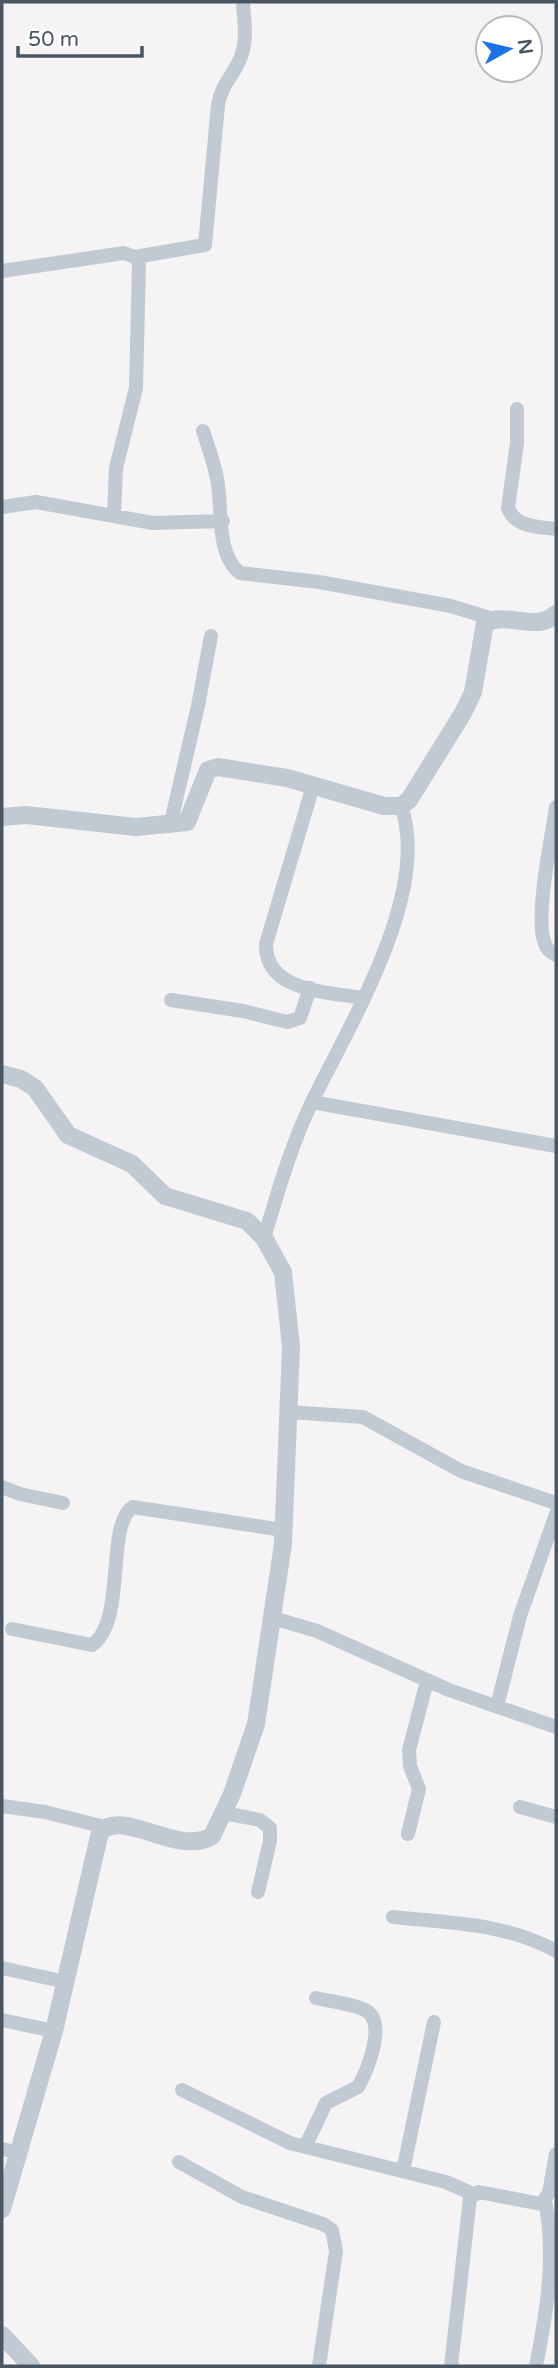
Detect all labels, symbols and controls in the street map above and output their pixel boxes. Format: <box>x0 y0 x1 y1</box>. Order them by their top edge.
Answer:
scale bar <box>18 14 142 58</box>
north arrow <box>474 14 544 84</box>
text: 50 m <box>28 27 79 52</box>
text: N <box>513 38 537 56</box>

